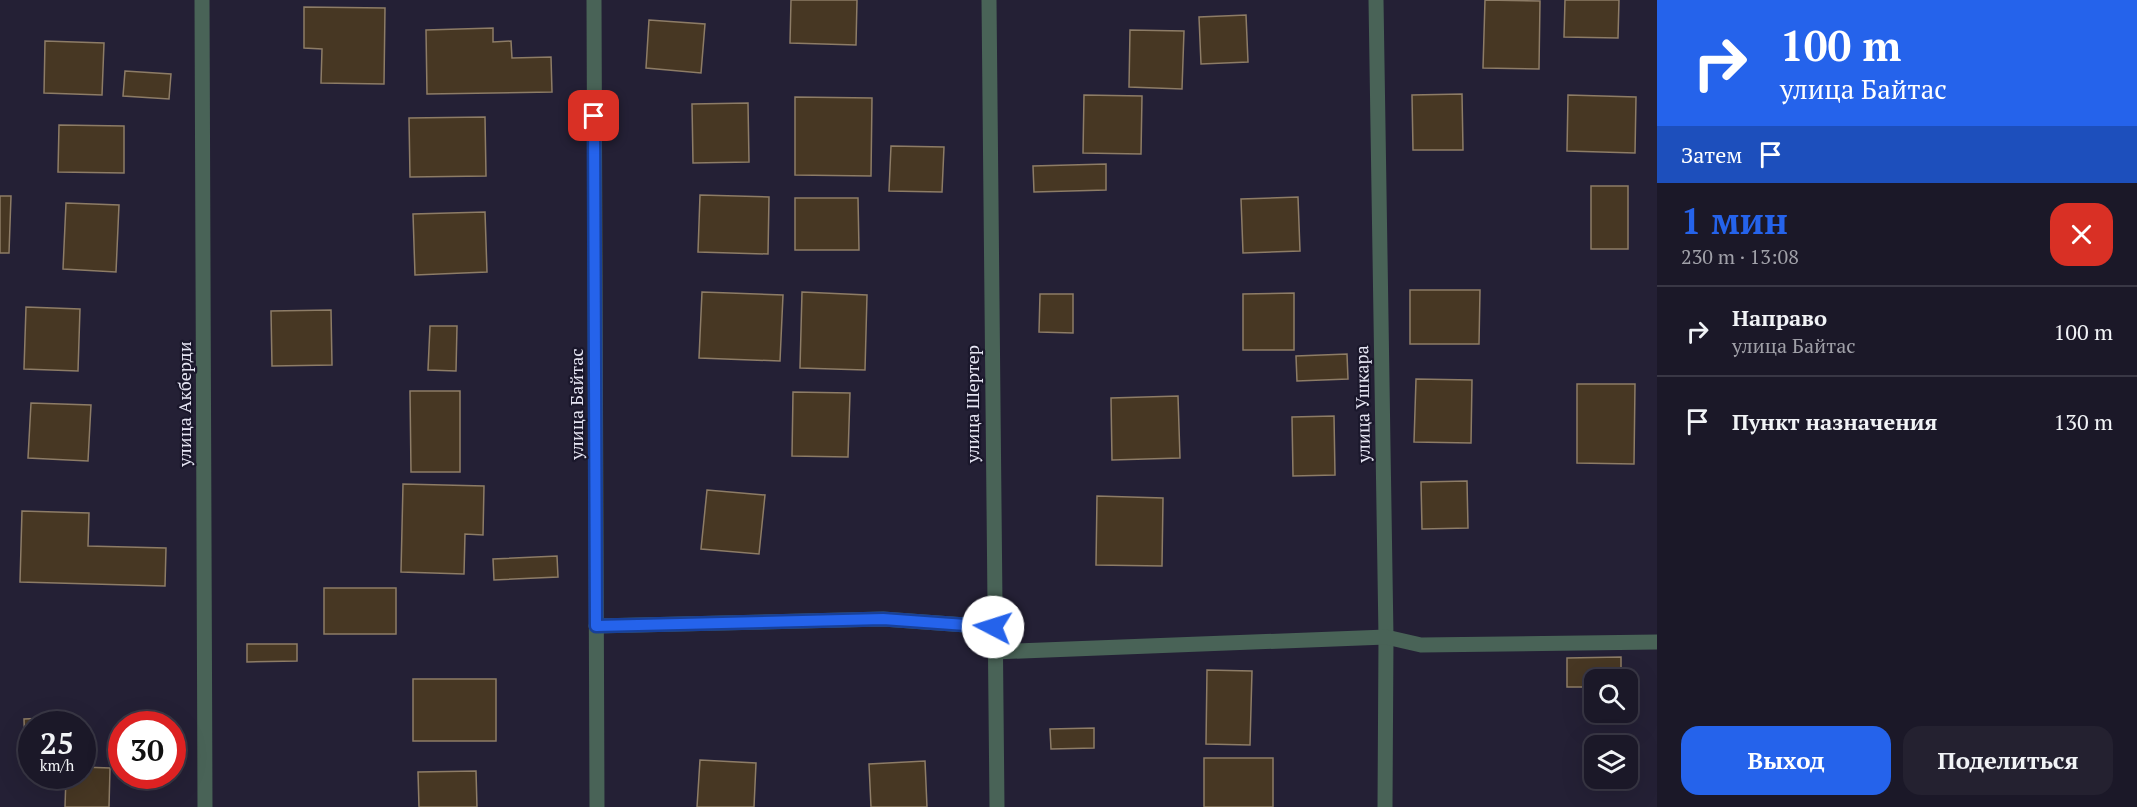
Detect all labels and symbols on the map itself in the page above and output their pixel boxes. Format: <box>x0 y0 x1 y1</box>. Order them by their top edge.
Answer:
pin <box>568 90 619 141</box>
street label: улица Акберди <box>172 341 196 468</box>
street label: улица Шертер <box>960 345 984 464</box>
street label: улица Ушкара <box>1349 345 1375 464</box>
street label: улица Байтас <box>564 348 588 461</box>
position arrow <box>961 595 1025 659</box>
speed limit sign: 30 <box>108 711 186 789</box>

